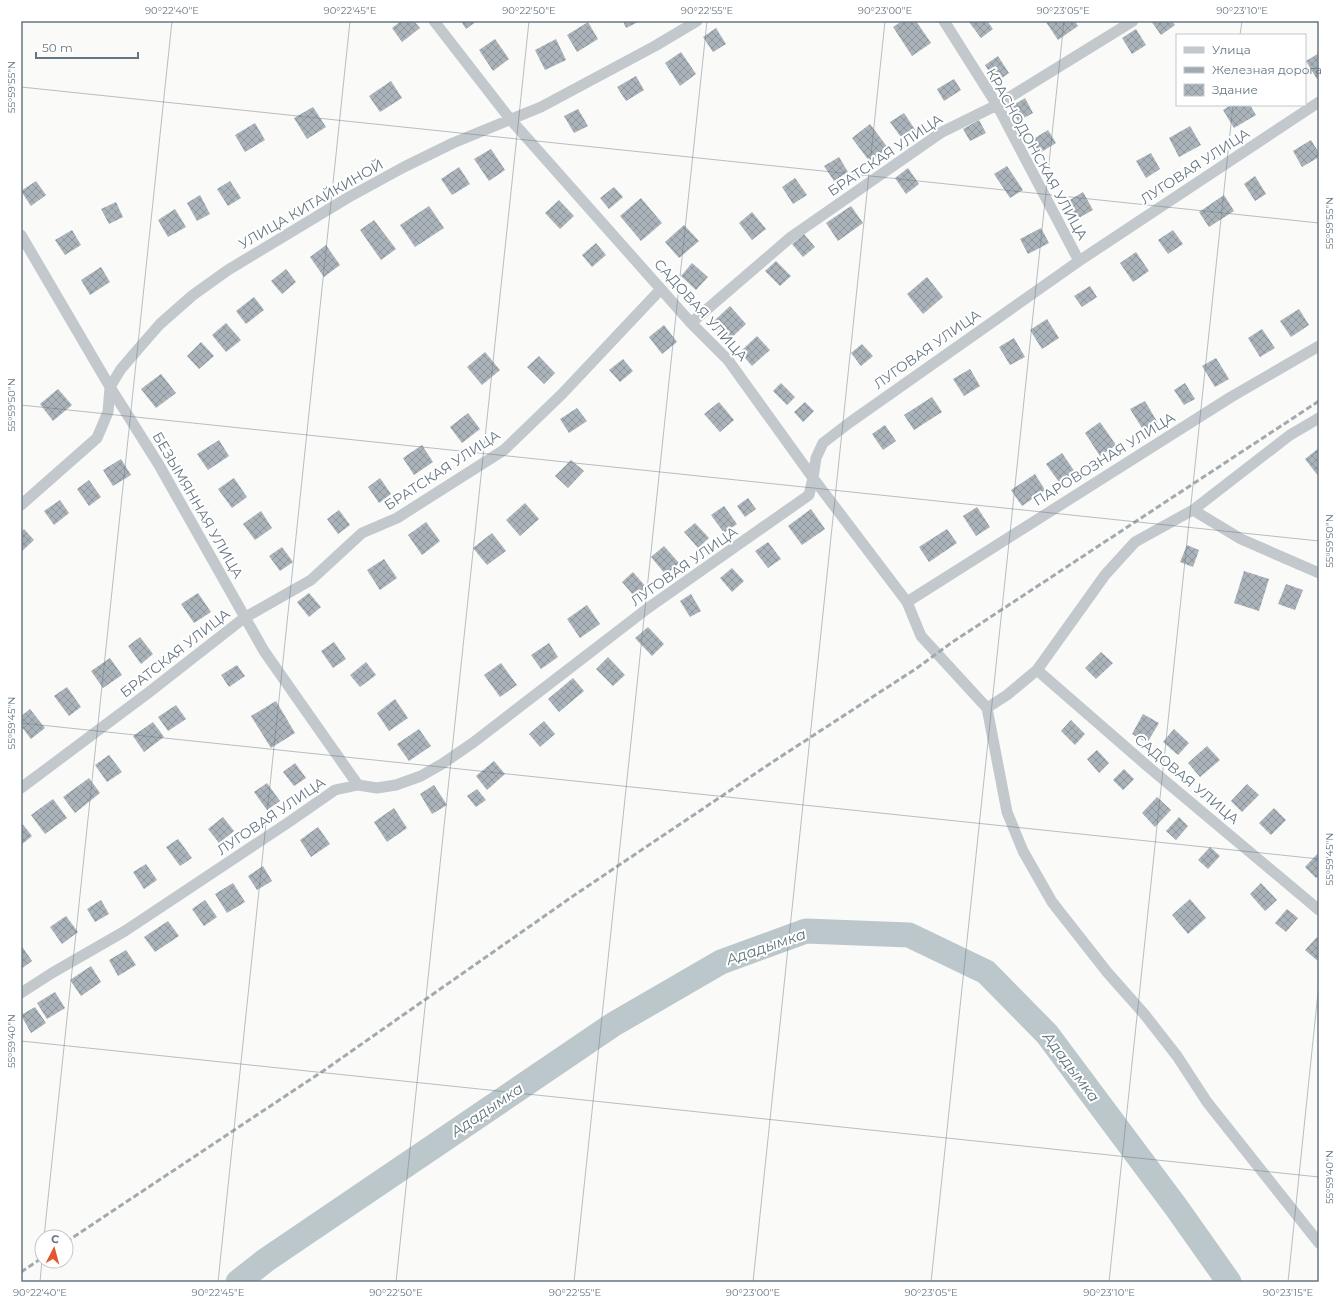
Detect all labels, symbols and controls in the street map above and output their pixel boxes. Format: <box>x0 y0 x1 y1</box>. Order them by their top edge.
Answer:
text: 90°22'40"E <box>145 4 199 17</box>
text: 90°22'45"E <box>324 4 377 17</box>
text: 90°22'50"E <box>502 4 556 17</box>
text: 90°22'55"E <box>681 4 733 17</box>
text: 90°23'00"E <box>858 4 912 17</box>
text: 90°23'05"E <box>1036 4 1090 17</box>
text: 90°23'10"E <box>1216 4 1268 17</box>
scale bar <box>36 34 138 60</box>
legend <box>1176 34 1306 106</box>
text: 50 m <box>42 40 73 55</box>
text: Улица <box>1212 42 1251 57</box>
text: 55°59'55"N <box>5 61 18 113</box>
text: Железная дорога <box>1212 62 1322 77</box>
street label: КРАСНОДОНСКАЯ УЛИЦА <box>982 65 1092 244</box>
text: Здание <box>1212 82 1258 97</box>
street label: БРАТСКАЯ УЛИЦА <box>824 110 946 200</box>
street label: ЛУГОВАЯ УЛИЦА <box>1137 124 1253 208</box>
street label: УЛИЦА КИТАЙКИНОЙ <box>235 155 387 253</box>
text: 55°59'55"N <box>1323 197 1336 249</box>
street label: САДОВАЯ УЛИЦА <box>650 255 752 365</box>
street label: ЛУГОВАЯ УЛИЦА <box>870 305 985 393</box>
text: 55°59'50"N <box>5 378 18 432</box>
street label: ПАРОВОЗНАЯ УЛИЦА <box>1030 408 1179 510</box>
street label: БРАТСКАЯ УЛИЦА <box>381 426 504 514</box>
street label: БЕЗЫМЯННАЯ УЛИЦА <box>149 429 248 582</box>
text: 55°59'50"N <box>1323 514 1336 568</box>
street label: ЛУГОВАЯ УЛИЦА <box>627 522 742 610</box>
street label: БРАТСКАЯ УЛИЦА <box>116 604 234 701</box>
text: 55°59'45"N <box>5 697 18 749</box>
street label: САДОВАЯ УЛИЦА <box>1131 730 1244 828</box>
street label: ЛУГОВАЯ УЛИЦА <box>213 773 329 859</box>
text: 55°59'45"N <box>1323 833 1336 885</box>
water label: Ададымка <box>722 924 808 969</box>
text: 55°59'40"N <box>5 1014 18 1068</box>
water label: Ададымка <box>1038 1027 1104 1106</box>
water label: Ададымка <box>446 1078 527 1141</box>
text: 55°59'40"N <box>1323 1150 1336 1204</box>
north arrow <box>34 1229 74 1269</box>
text: С <box>50 1232 60 1246</box>
text: 90°22'40"E <box>13 1286 67 1299</box>
text: 90°22'45"E <box>192 1286 245 1299</box>
text: 90°22'50"E <box>369 1286 423 1299</box>
text: 90°22'55"E <box>549 1286 601 1299</box>
text: 90°23'00"E <box>726 1286 780 1299</box>
text: 90°23'05"E <box>904 1286 958 1299</box>
text: 90°23'10"E <box>1083 1286 1135 1299</box>
text: 90°23'15"E <box>1263 1286 1314 1299</box>

